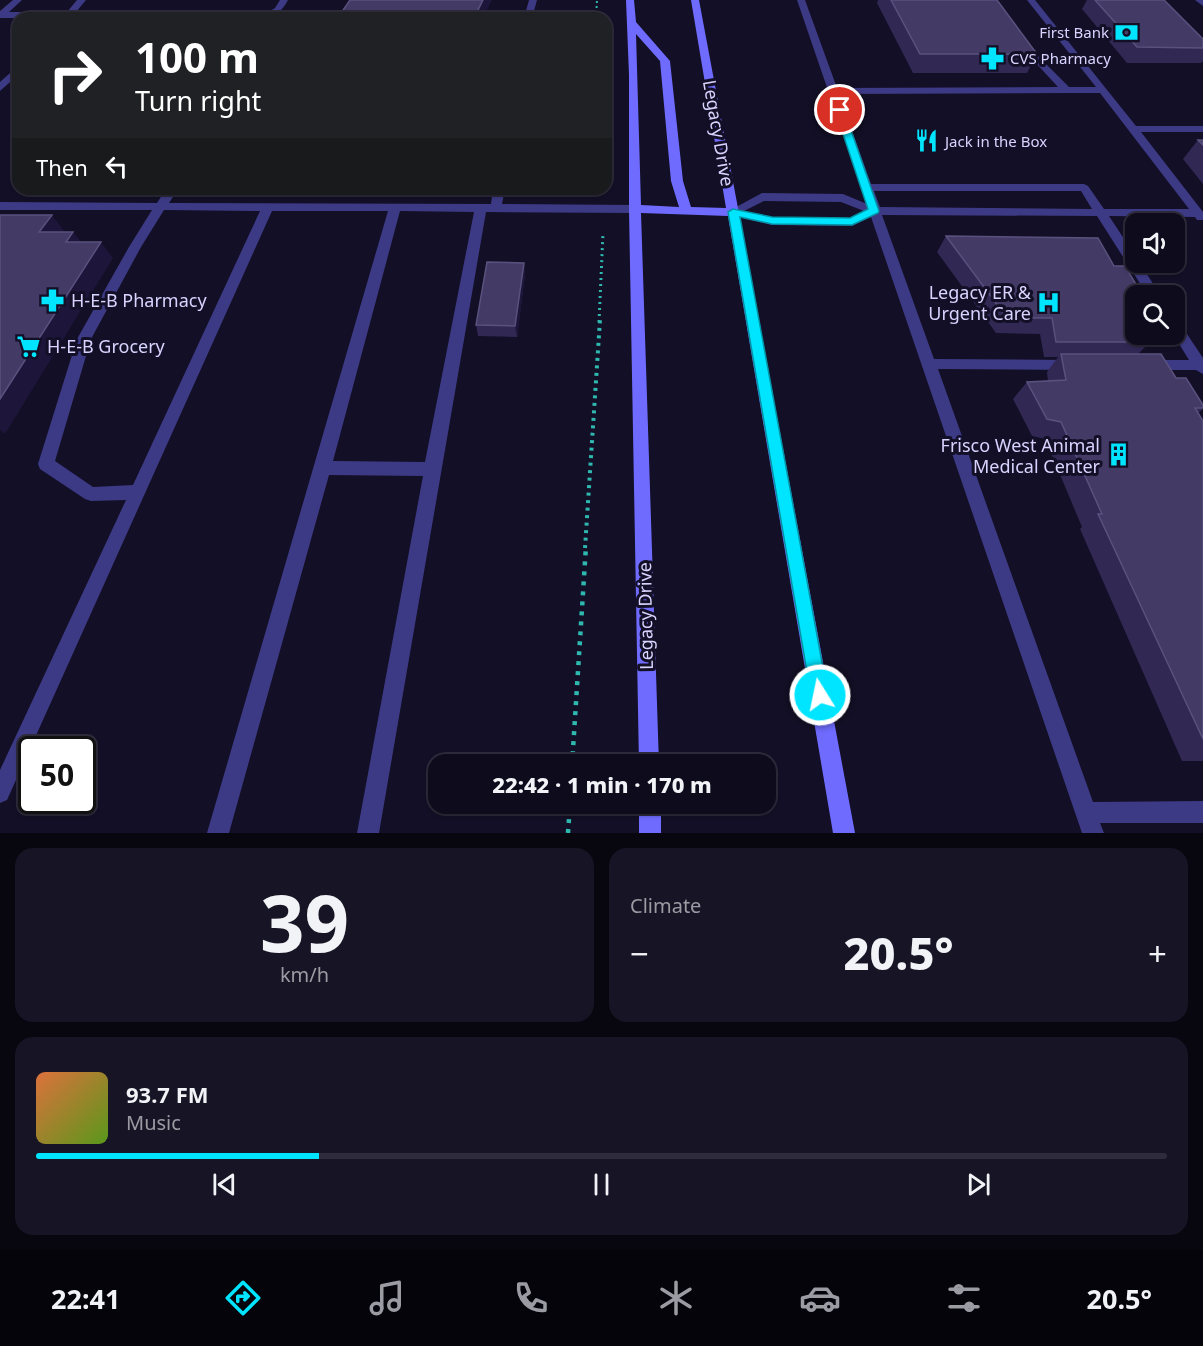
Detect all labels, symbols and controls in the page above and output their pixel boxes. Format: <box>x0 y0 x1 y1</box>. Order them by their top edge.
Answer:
bank icon: First Bank <box>1114 19 1140 45</box>
place label: First Bank <box>1039 22 1109 42</box>
text: 100 m <box>135 28 259 85</box>
icon: right <box>36 36 114 114</box>
pharmacy icon: CVS Pharmacy <box>979 45 1005 71</box>
place label: CVS Pharmacy <box>1010 48 1111 68</box>
street label: Legacy Drive <box>698 78 740 188</box>
text: Turn right <box>135 82 261 119</box>
pin <box>814 84 865 135</box>
icon: arrive <box>823 93 856 126</box>
restaurant icon: Jack in the Box <box>914 128 940 154</box>
place label: Jack in the Box <box>943 131 1047 151</box>
icon: left <box>100 150 133 183</box>
text: Then <box>36 152 88 182</box>
map controls <box>1125 213 1185 345</box>
button: sound <box>1125 213 1185 273</box>
place label: Legacy ER & Urgent Care <box>928 280 1032 325</box>
button: search <box>1125 285 1185 345</box>
pharmacy icon: H-E-B Pharmacy <box>40 287 66 313</box>
place label: H-E-B Pharmacy <box>71 288 207 312</box>
hospital icon: Legacy ER & Urgent Care <box>1036 289 1062 315</box>
supermarket icon: H-E-B Grocery <box>16 333 42 359</box>
place label: H-E-B Grocery <box>47 334 166 358</box>
place label: Frisco West Animal Medical Center <box>941 433 1101 478</box>
building icon: Frisco West Animal Medical Center <box>1105 442 1131 468</box>
street label: Legacy Drive <box>632 562 658 670</box>
position arrow <box>788 663 852 727</box>
speed limit sign: 50 <box>18 736 96 814</box>
text: 22:42 · 1 min · 170 m <box>492 769 712 799</box>
text: 39 <box>260 869 349 975</box>
text: Climate <box>630 892 701 919</box>
text: 20.5° <box>844 922 953 983</box>
text: − <box>630 931 649 976</box>
text: + <box>1148 931 1167 976</box>
text: km/h <box>280 961 329 988</box>
text: 93.7 FM <box>126 1079 208 1109</box>
text: Music <box>126 1109 181 1136</box>
icon: previous <box>208 1168 241 1201</box>
icon: pause <box>585 1168 618 1201</box>
icon: next <box>962 1168 995 1201</box>
icon: directions <box>222 1277 264 1319</box>
icon: music <box>366 1277 408 1319</box>
icon: phone <box>510 1277 552 1319</box>
icon: climate <box>655 1277 697 1319</box>
icon: car <box>799 1277 841 1319</box>
icon: filters <box>943 1277 985 1319</box>
text: 22:41 <box>51 1280 120 1317</box>
text: 20.5° <box>1087 1280 1152 1317</box>

